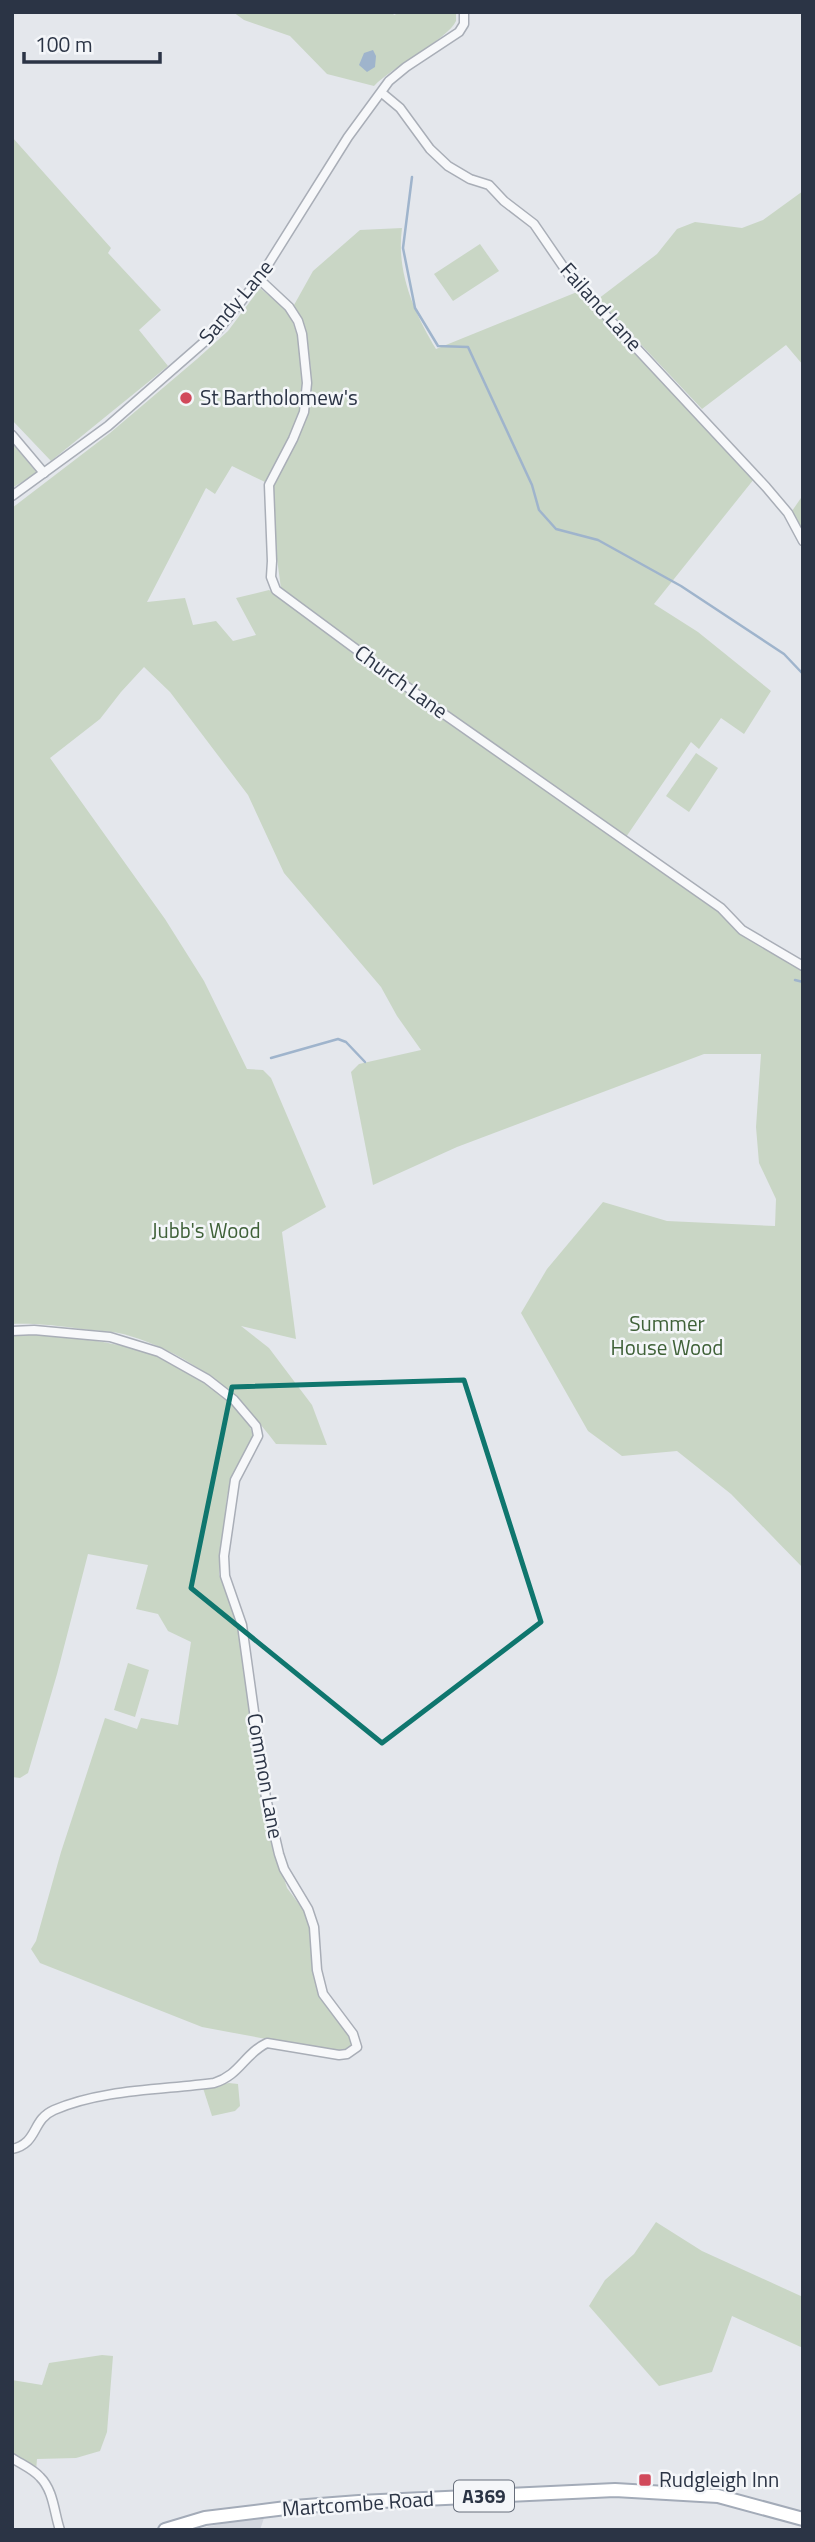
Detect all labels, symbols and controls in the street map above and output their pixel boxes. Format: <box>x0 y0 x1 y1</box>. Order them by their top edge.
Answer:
scale bar <box>24 21 161 65</box>
text: 100 m <box>35 28 92 60</box>
street label: Sandy Lane <box>190 252 280 351</box>
street label: Failand Lane <box>553 255 651 358</box>
place label: St Bartholomew's <box>200 381 358 413</box>
marker: St Bartholomew's <box>178 390 194 406</box>
street label: Church Lane <box>348 636 455 726</box>
park label: Jubb's Wood <box>151 1214 261 1246</box>
park label: Summer House Wood <box>611 1307 723 1363</box>
street label: Common Lane <box>239 1711 293 1841</box>
place label: Rudgleigh Inn <box>659 2463 779 2495</box>
marker: Rudgleigh Inn <box>637 2472 653 2488</box>
road number: A369 <box>454 2480 514 2512</box>
street label: Martcombe Road <box>281 2482 435 2524</box>

